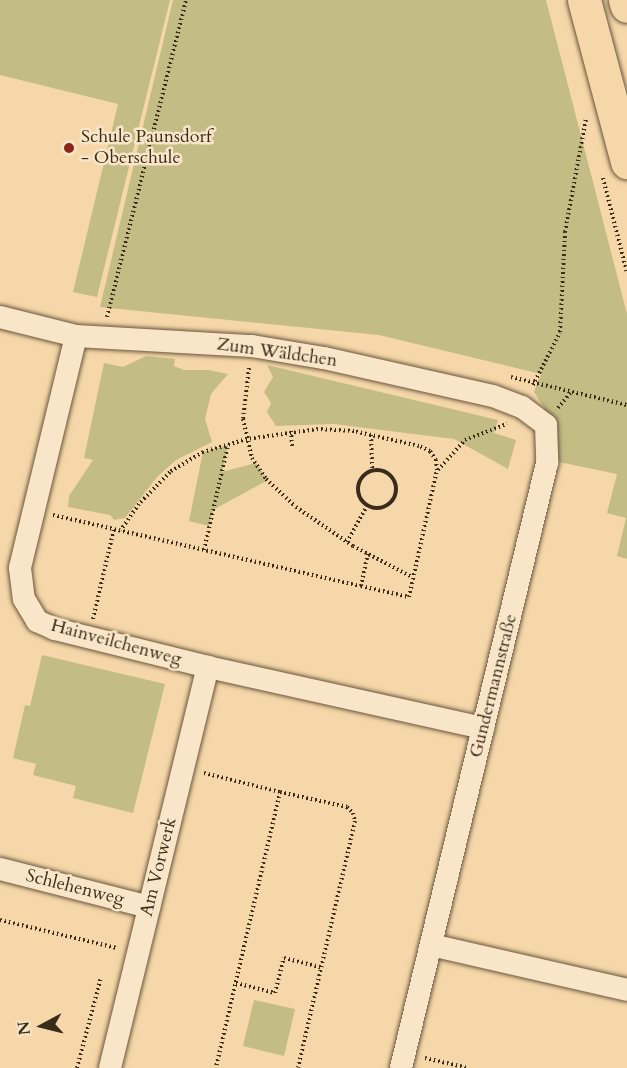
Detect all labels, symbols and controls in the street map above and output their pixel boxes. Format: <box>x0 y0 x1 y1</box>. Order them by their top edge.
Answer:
place label: Schule Paunsdorf - Oberschule <box>81 127 211 170</box>
marker: Schule Paunsdorf - Oberschule <box>62 141 76 155</box>
street label: Zum Wäldchen <box>215 334 339 372</box>
street label: Gundermannstraße <box>466 612 522 760</box>
street label: Hainveilchenweg <box>48 615 184 671</box>
street label: Am Vorwerk <box>136 815 182 919</box>
street label: Schlehenweg <box>23 865 127 911</box>
north arrow <box>12 996 72 1056</box>
text: N <box>12 1020 36 1036</box>

